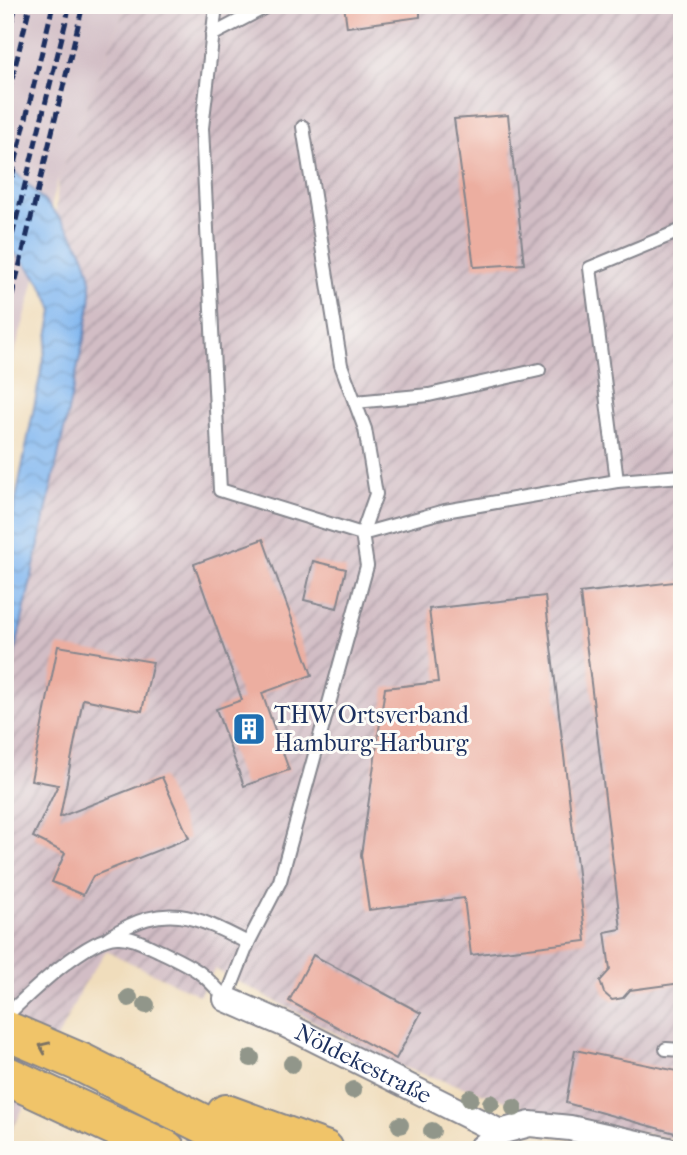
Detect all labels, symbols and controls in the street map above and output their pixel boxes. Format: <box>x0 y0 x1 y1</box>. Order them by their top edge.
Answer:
place label: THW Ortsverband Hamburg-Harburg <box>274 701 470 757</box>
building icon: THW Ortsverband Hamburg-Harburg <box>230 710 268 748</box>
street label: Nöldekestraße <box>291 1018 436 1110</box>
one-way arrow <box>38 1041 50 1055</box>

